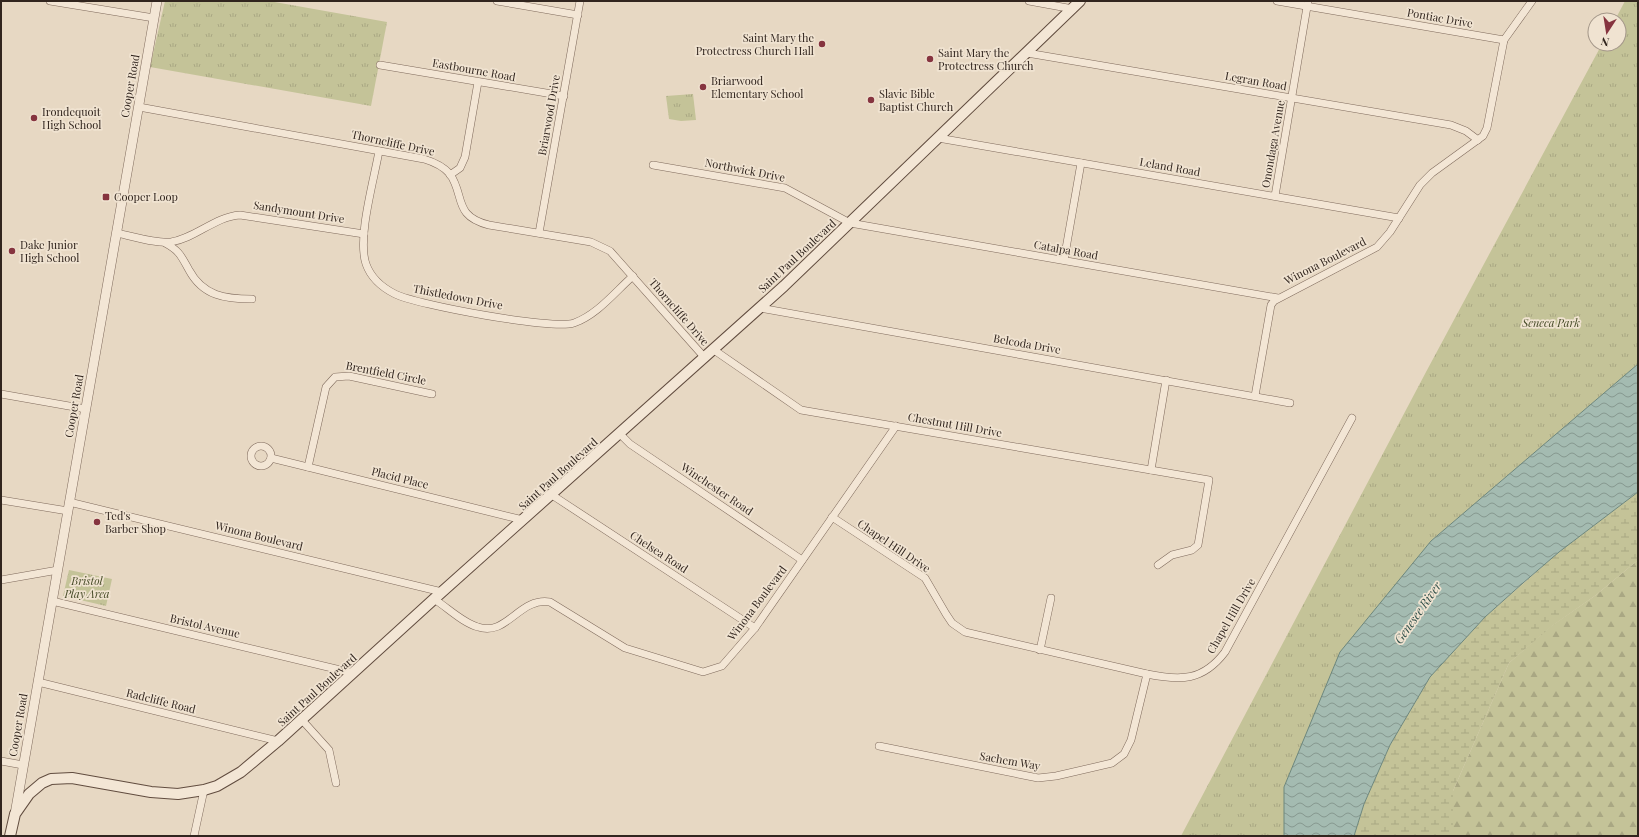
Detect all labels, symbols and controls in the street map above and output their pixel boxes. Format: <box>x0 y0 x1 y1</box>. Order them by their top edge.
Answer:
street label: Pontiac Drive <box>1406 4 1475 31</box>
north arrow <box>1587 12 1627 52</box>
place label: Saint Mary the Protectress Church Hall <box>696 30 814 58</box>
text: N <box>1599 34 1610 50</box>
marker: Saint Mary the Protectress Church Hall <box>817 39 827 49</box>
place label: Saint Mary the Protectress Church <box>938 45 1034 73</box>
street label: Cooper Road <box>117 52 143 119</box>
marker: Saint Mary the Protectress Church <box>925 54 935 64</box>
street label: Eastbourne Road <box>431 55 518 84</box>
street label: Legran Road <box>1224 68 1289 93</box>
street label: Briarwood Drive <box>534 73 563 156</box>
place label: Briarwood Elementary School <box>711 73 803 101</box>
marker: Briarwood Elementary School <box>698 82 708 92</box>
place label: Slavic Bible Baptist Church <box>879 86 954 114</box>
marker: Slavic Bible Baptist Church <box>866 95 876 105</box>
street label: Onondaga Avenue <box>1257 98 1288 189</box>
place label: Irondequoit High School <box>42 104 101 132</box>
marker: Irondequoit High School <box>29 113 39 123</box>
street label: Thorncliffe Drive <box>350 126 436 159</box>
street label: Northwick Drive <box>704 154 787 185</box>
street label: Leland Road <box>1139 154 1202 179</box>
place label: Cooper Loop <box>114 189 178 204</box>
marker: Cooper Loop <box>101 192 111 202</box>
street label: Sandymount Drive <box>252 197 346 226</box>
street label: Saint Paul Boulevard <box>754 215 839 296</box>
street label: Winona Boulevard <box>1280 233 1369 288</box>
street label: Catalpa Road <box>1033 236 1100 263</box>
place label: Dake Junior High School <box>20 237 79 265</box>
marker: Dake Junior High School <box>7 246 17 256</box>
street label: Thorncliffe Drive <box>646 275 713 349</box>
street label: Thistledown Drive <box>412 280 505 313</box>
park label: Seneca Park <box>1521 315 1580 330</box>
street label: Belcoda Drive <box>992 330 1062 357</box>
street label: Brentfield Circle <box>345 357 428 388</box>
street label: Cooper Road <box>61 372 87 439</box>
street label: Chestnut Hill Drive <box>907 409 1004 440</box>
street label: Saint Paul Boulevard <box>515 434 601 513</box>
street label: Winchester Road <box>678 458 757 519</box>
street label: Placid Place <box>370 463 431 492</box>
place label: Ted's Barber Shop <box>105 508 166 536</box>
street label: Chapel Hill Drive <box>855 516 934 576</box>
marker: Ted's Barber Shop <box>92 517 102 527</box>
street label: Winona Boulevard <box>213 517 305 554</box>
street label: Chelsea Road <box>627 527 692 576</box>
street label: Winona Boulevard <box>723 562 790 644</box>
park label: Bristol Play Area <box>63 573 110 601</box>
street label: Chapel Hill Drive <box>1203 575 1258 656</box>
water label: Genesee River <box>1390 578 1445 646</box>
street label: Bristol Avenue <box>169 610 242 641</box>
street label: Saint Paul Boulevard <box>274 650 360 729</box>
street label: Radcliffe Road <box>125 685 198 717</box>
street label: Cooper Road <box>5 691 31 758</box>
street label: Sachem Way <box>979 748 1042 773</box>

